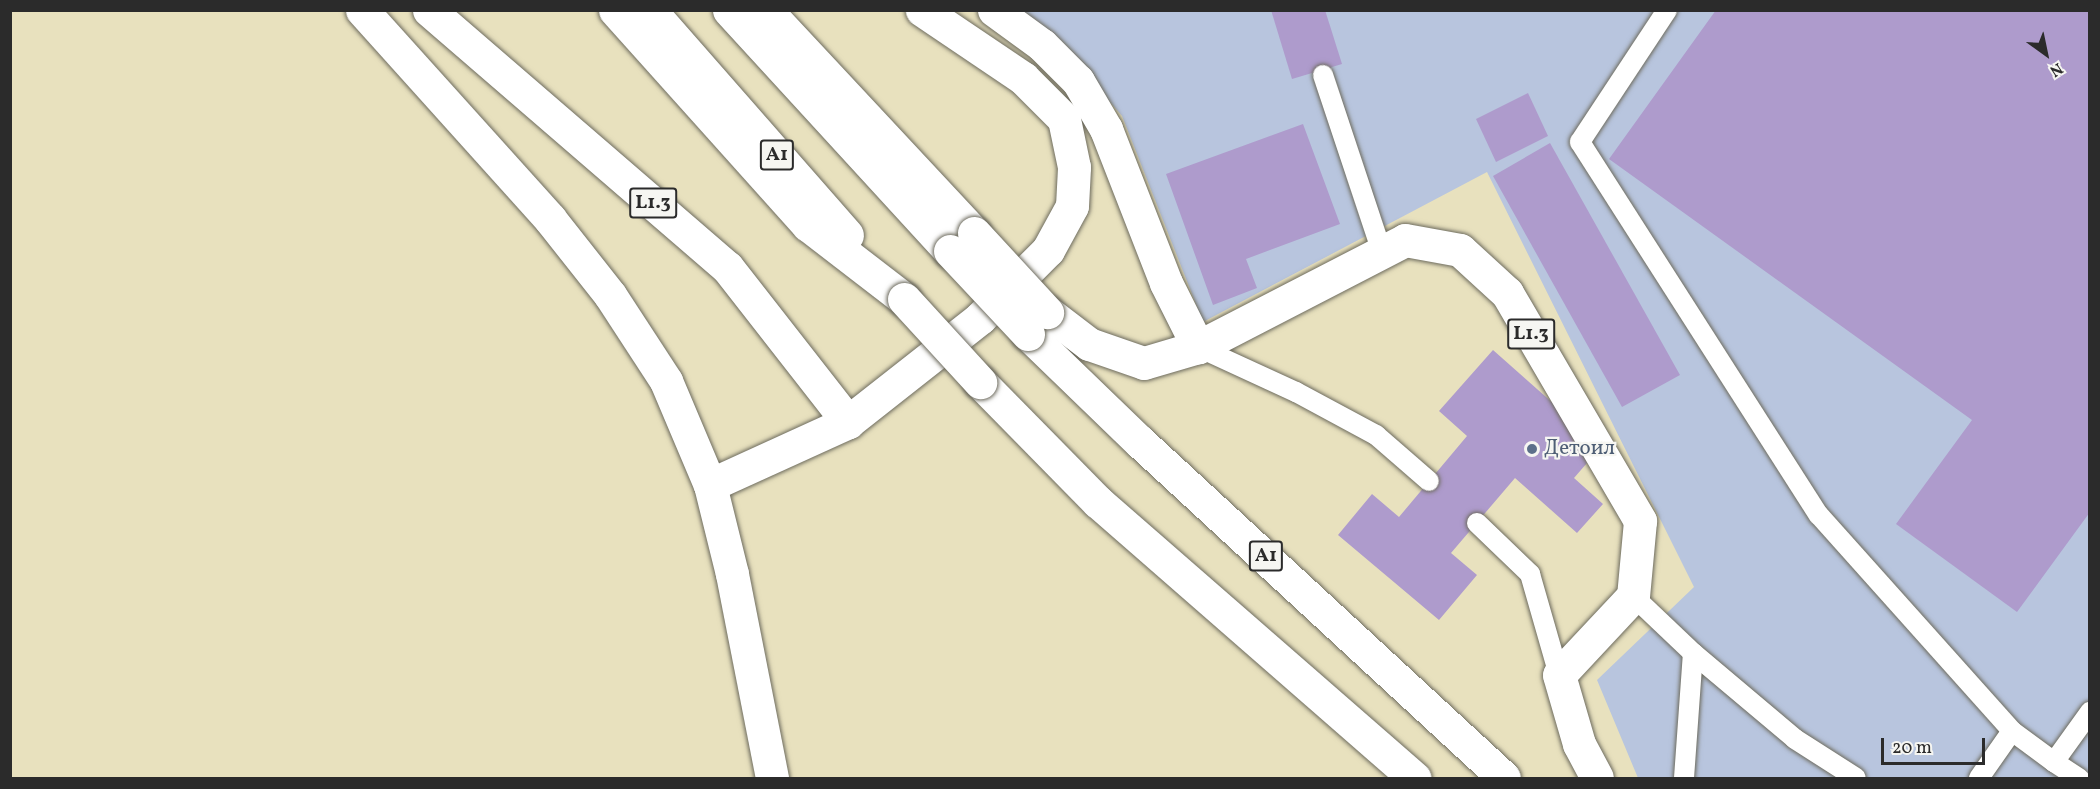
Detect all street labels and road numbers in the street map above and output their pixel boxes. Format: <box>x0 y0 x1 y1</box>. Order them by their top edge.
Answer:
road number: A1 <box>759 138 795 172</box>
road number: L1.3 <box>629 186 677 220</box>
road number: L1.3 <box>1507 317 1555 351</box>
road number: A1 <box>1248 539 1284 573</box>

